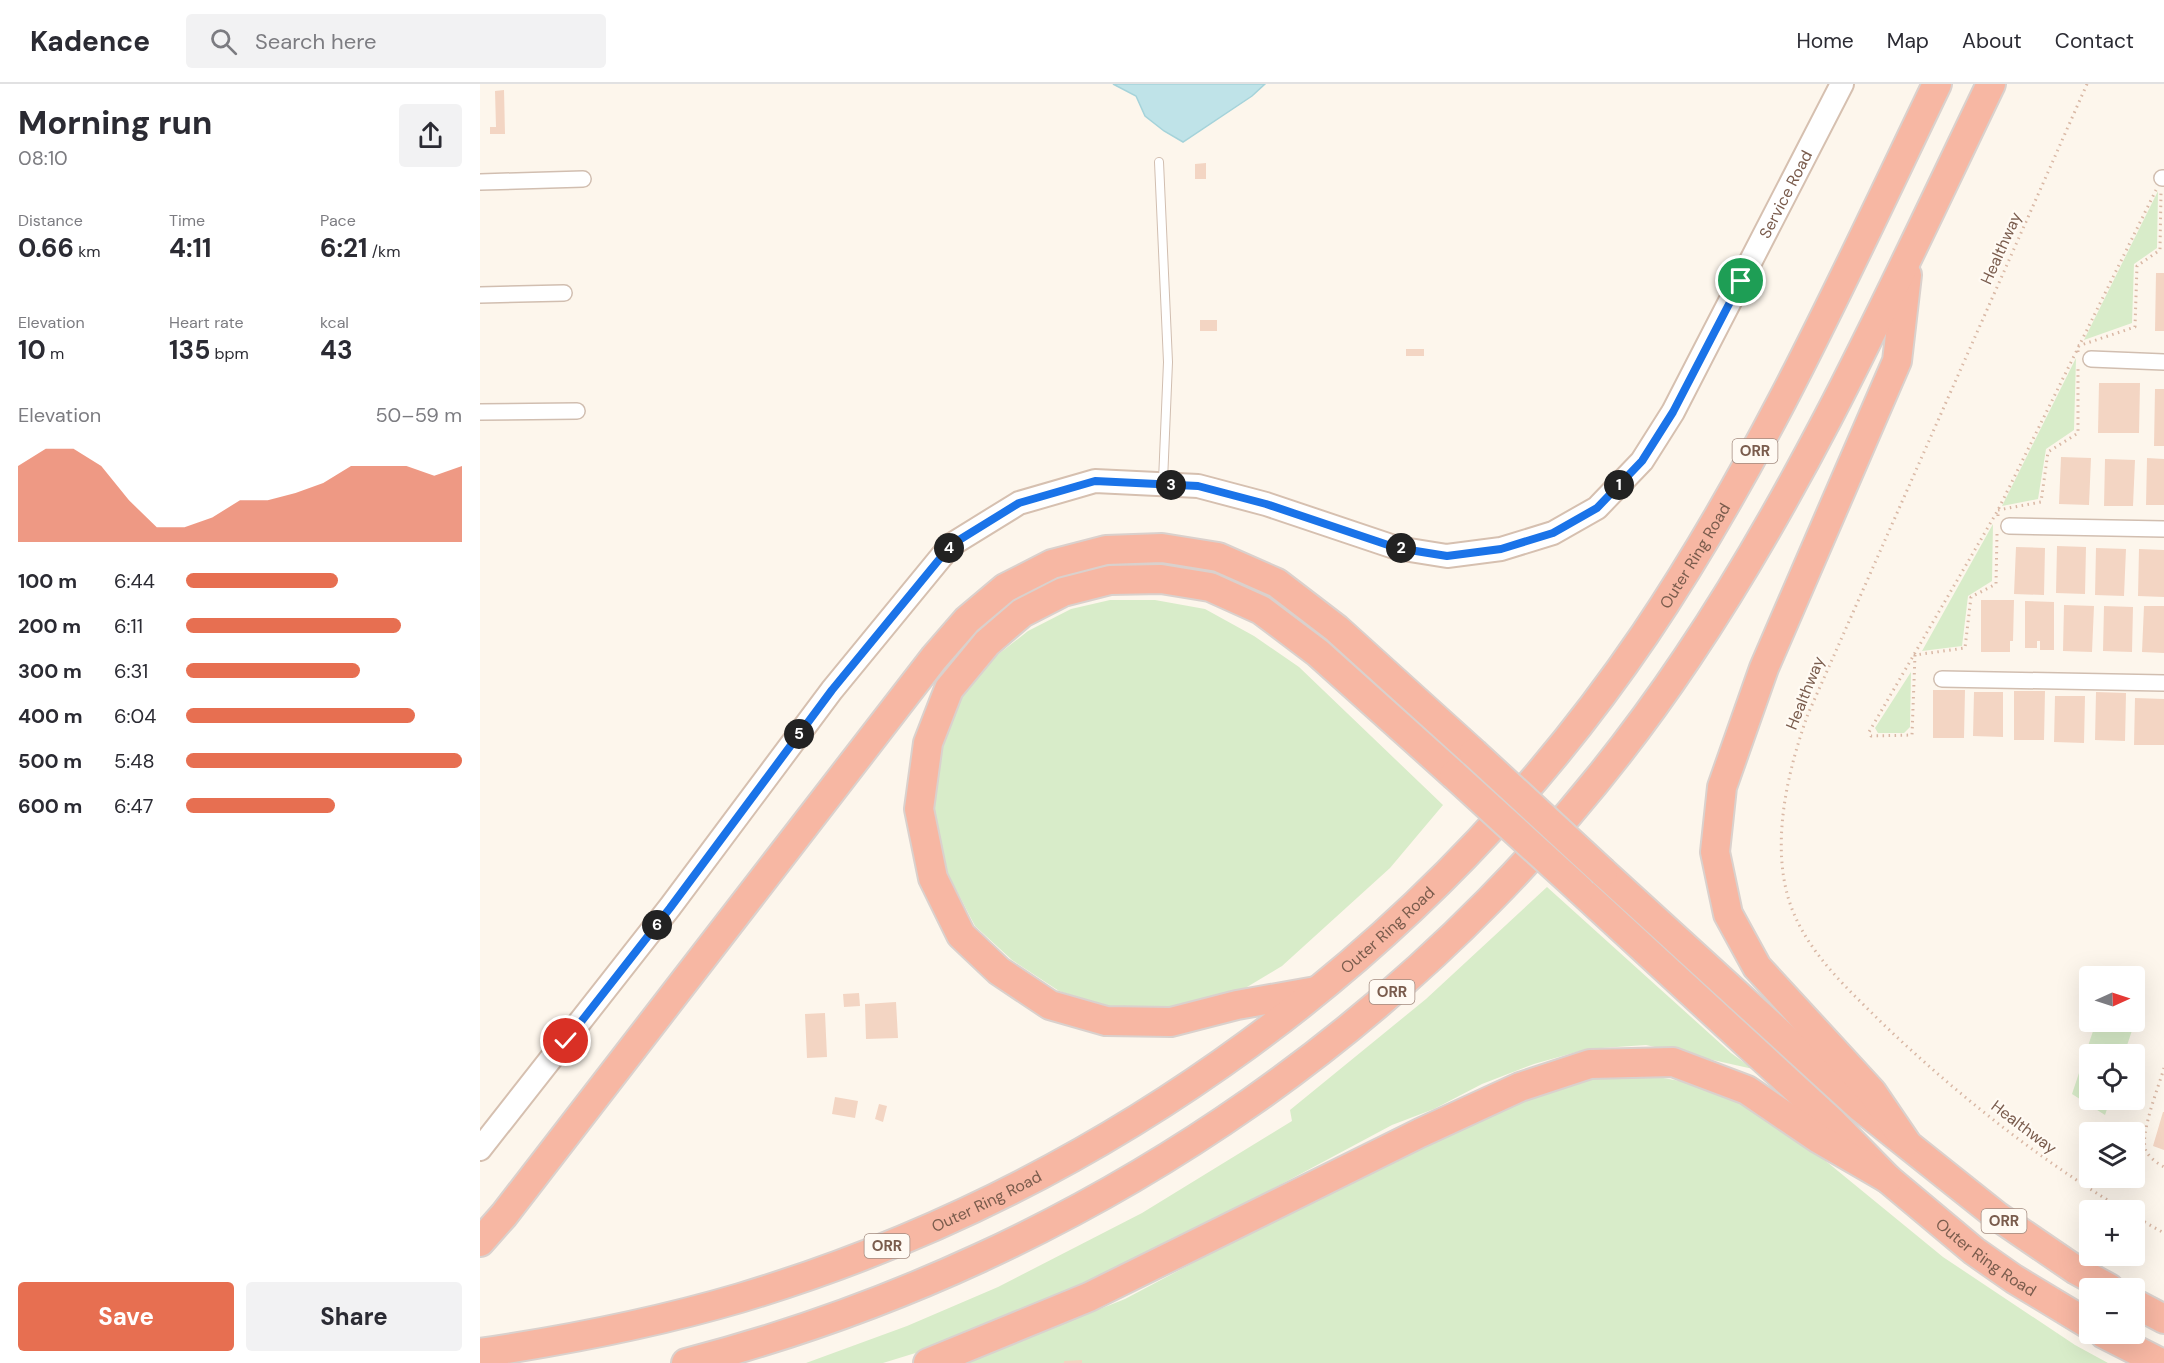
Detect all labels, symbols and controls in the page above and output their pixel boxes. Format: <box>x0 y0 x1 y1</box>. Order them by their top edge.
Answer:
search box <box>186 14 606 68</box>
text: Kadence <box>30 23 150 60</box>
icon: search <box>207 25 240 58</box>
text: Search here <box>255 27 376 56</box>
text: Home <box>1796 27 1854 55</box>
text: Map <box>1887 27 1929 55</box>
text: About <box>1962 27 2022 55</box>
text: Contact <box>2055 27 2134 55</box>
text: Morning run <box>18 101 212 144</box>
button: share <box>399 104 462 167</box>
text: 08:10 <box>18 145 68 171</box>
street label: Service Road <box>1754 146 1817 242</box>
street label: Healthway <box>1976 208 2026 287</box>
text: Distance <box>18 210 83 231</box>
text: Time <box>169 210 205 231</box>
text: Pace <box>320 210 356 231</box>
text: 0.66 <box>18 231 74 265</box>
text: 4:11 <box>169 231 211 265</box>
text: 6:21 <box>320 231 368 265</box>
text: km <box>74 241 101 262</box>
text: /km <box>368 241 400 262</box>
pin <box>1715 255 1766 306</box>
icon: arrive <box>1724 264 1757 297</box>
text: Elevation <box>18 312 85 333</box>
text: Heart rate <box>169 312 244 333</box>
text: kcal <box>320 312 349 333</box>
text: 10 <box>18 333 46 367</box>
text: 135 <box>169 333 210 367</box>
text: 43 <box>320 333 353 367</box>
text: m <box>46 343 64 364</box>
text: bpm <box>210 343 249 364</box>
text: Elevation <box>18 402 101 428</box>
text: 50–59 m <box>375 402 462 428</box>
road number: ORR <box>1732 439 1778 463</box>
pin: 3 <box>1156 470 1186 500</box>
pin: 1 <box>1604 470 1634 500</box>
text: 3 <box>1166 474 1176 495</box>
text: 1 <box>1616 474 1622 495</box>
street label: Outer Ring Road <box>1654 499 1735 612</box>
pin: 4 <box>934 533 964 563</box>
pin: 2 <box>1386 533 1416 563</box>
text: 4 <box>944 537 954 558</box>
text: 2 <box>1396 537 1406 558</box>
text: 100 m <box>18 568 77 594</box>
text: 6:44 <box>114 568 155 594</box>
text: 200 m <box>18 613 81 639</box>
text: 6:11 <box>114 613 143 639</box>
street label: Healthway <box>1781 653 1829 733</box>
text: 300 m <box>18 658 82 684</box>
text: 6:31 <box>114 658 148 684</box>
text: 400 m <box>18 703 83 729</box>
text: 6:04 <box>114 703 156 729</box>
pin: 5 <box>784 719 814 749</box>
text: 5 <box>794 723 804 744</box>
text: 500 m <box>18 748 82 774</box>
text: 5:48 <box>114 748 155 774</box>
text: 600 m <box>18 793 82 819</box>
text: 6:47 <box>114 793 153 819</box>
street label: Outer Ring Road <box>1336 882 1439 978</box>
pin: 6 <box>642 910 672 940</box>
text: 6 <box>652 914 662 935</box>
north arrow <box>2079 966 2145 1032</box>
map controls <box>2079 966 2145 1344</box>
road number: ORR <box>1370 980 1414 1004</box>
pin <box>540 1015 591 1066</box>
icon: check <box>549 1024 582 1057</box>
button: locate <box>2079 1044 2145 1110</box>
street label: Healthway <box>1987 1095 2061 1159</box>
button: layers <box>2079 1122 2145 1188</box>
street label: Outer Ring Road <box>928 1165 1045 1237</box>
button: + <box>2079 1200 2145 1266</box>
road number: ORR <box>1982 1209 2026 1233</box>
street label: Outer Ring Road <box>1932 1213 2040 1301</box>
road number: ORR <box>864 1234 910 1258</box>
button: − <box>2079 1278 2145 1344</box>
button: Save <box>18 1282 234 1351</box>
button: Share <box>246 1282 462 1351</box>

